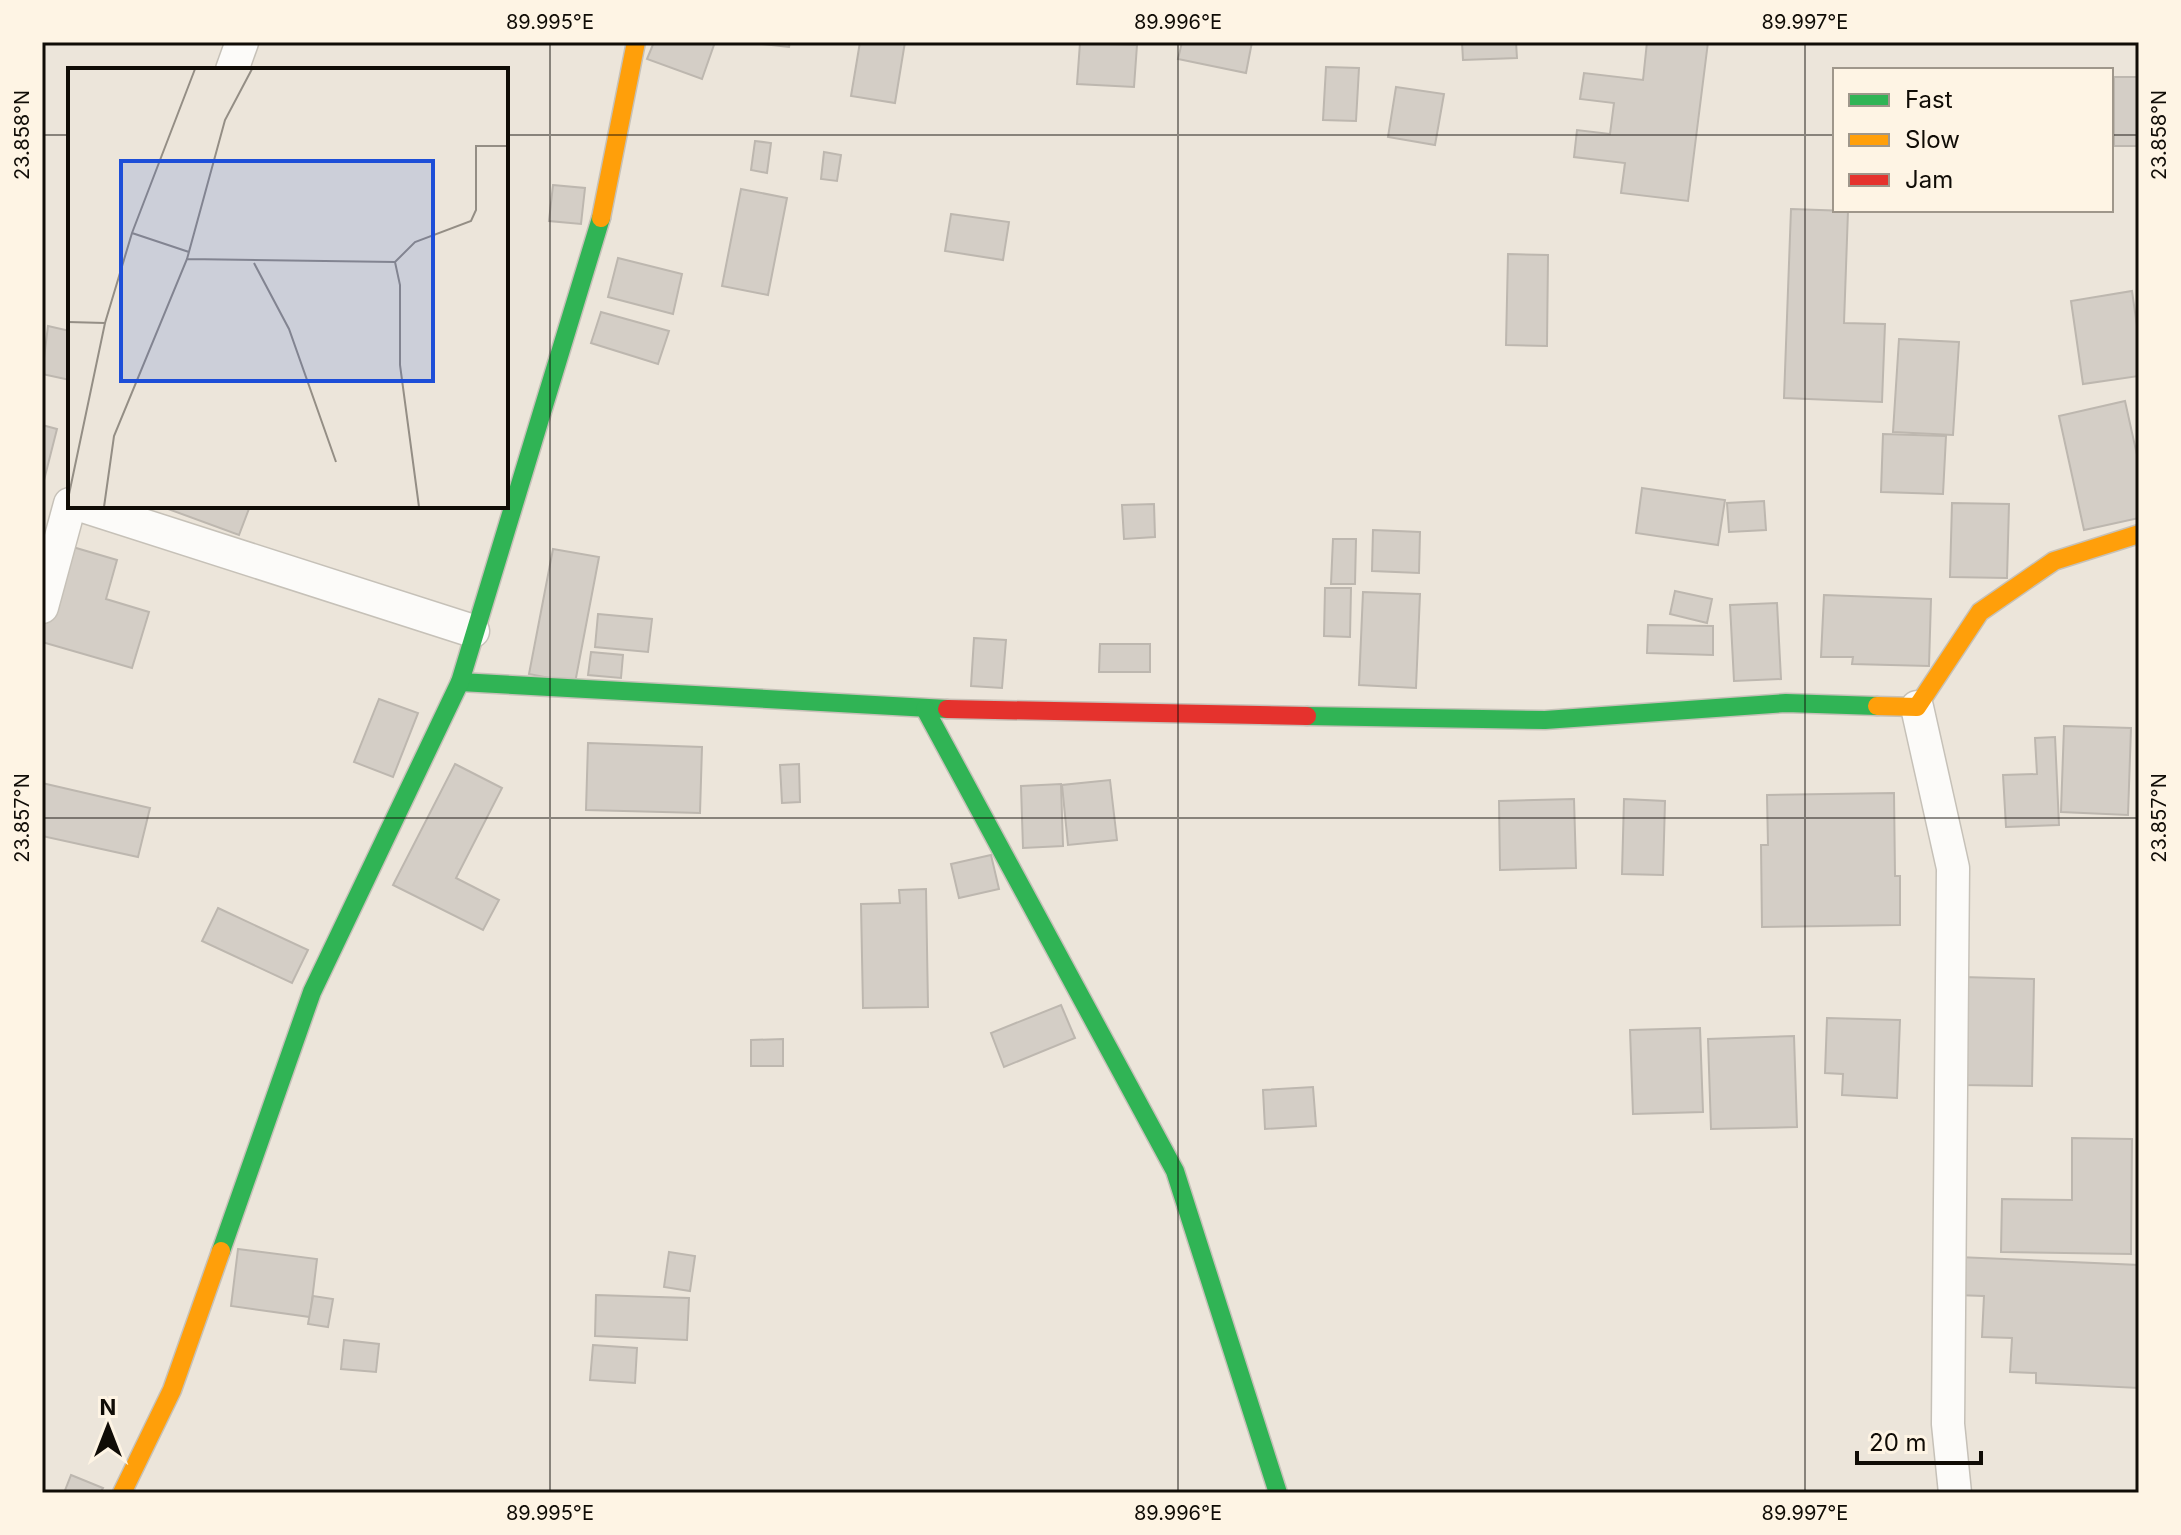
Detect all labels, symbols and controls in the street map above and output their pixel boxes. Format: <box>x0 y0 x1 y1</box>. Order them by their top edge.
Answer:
text: 89.995°E <box>506 10 594 34</box>
text: 89.996°E <box>1134 10 1222 34</box>
text: 89.997°E <box>1762 10 1848 34</box>
inset map <box>68 68 508 508</box>
legend <box>1833 68 2113 212</box>
text: Fast <box>1905 85 1953 114</box>
text: 23.858°N <box>10 90 34 180</box>
text: 23.858°N <box>2147 90 2171 180</box>
text: Slow <box>1905 125 1960 154</box>
text: Jam <box>1905 165 1953 194</box>
text: 23.857°N <box>10 773 34 863</box>
text: 23.857°N <box>2147 773 2171 863</box>
north arrow <box>68 1387 148 1467</box>
text: N <box>100 1394 116 1420</box>
scale bar <box>1857 1415 1981 1465</box>
text: 20 m <box>1869 1428 1927 1457</box>
text: 89.995°E <box>506 1501 594 1525</box>
text: 89.996°E <box>1134 1501 1222 1525</box>
text: 89.997°E <box>1762 1501 1848 1525</box>

